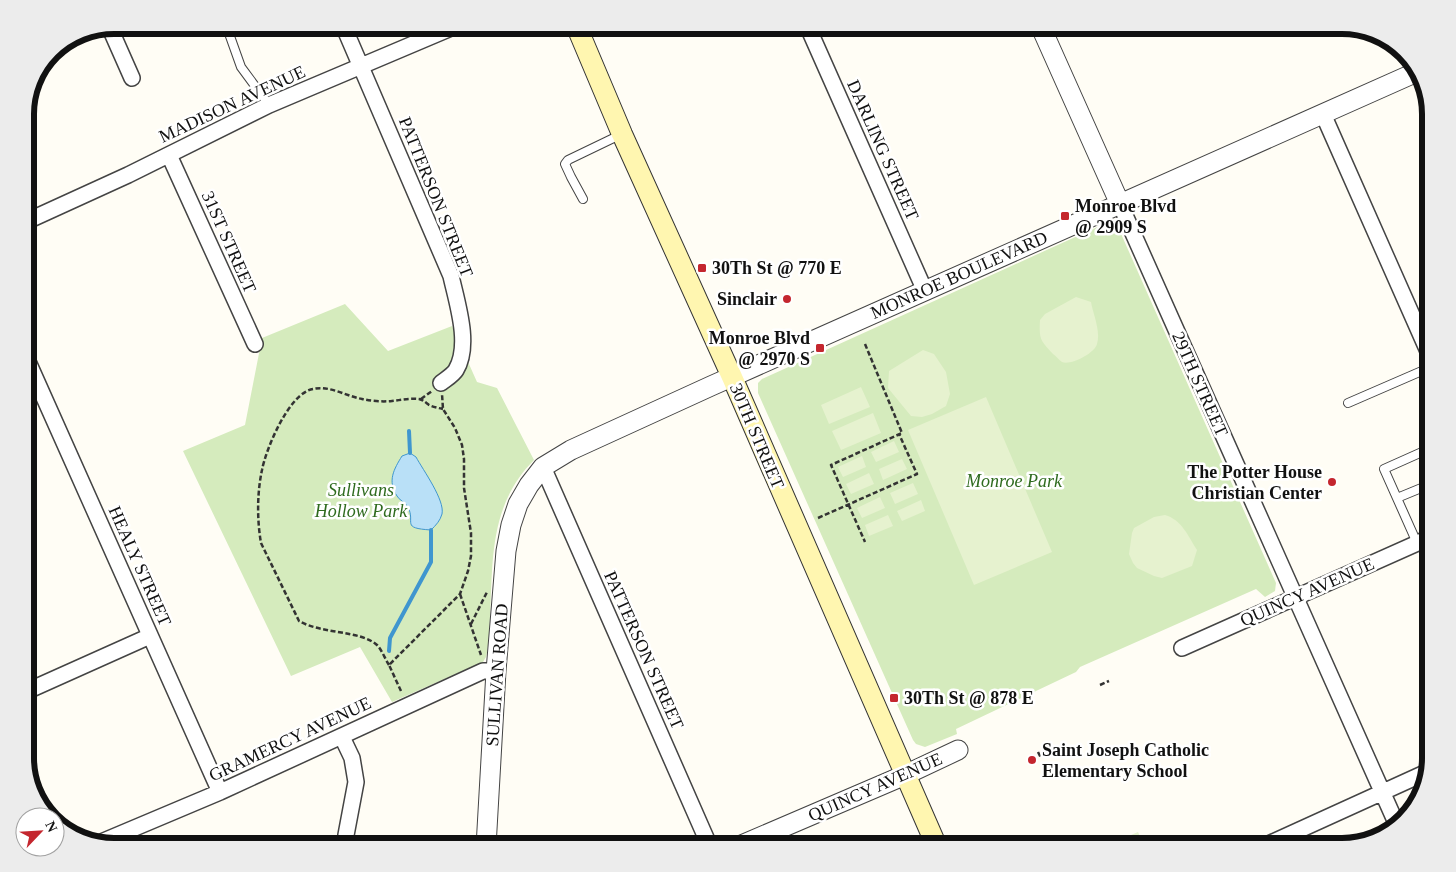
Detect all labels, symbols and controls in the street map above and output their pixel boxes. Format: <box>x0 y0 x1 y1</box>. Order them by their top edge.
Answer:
street label: MADISON AVENUE <box>156 61 308 147</box>
street label: DARLING STREET <box>843 77 923 223</box>
street label: PATTERSON STREET <box>395 114 477 280</box>
street label: 31ST STREET <box>198 188 260 296</box>
place label: Monroe Blvd @ 2909 S <box>1075 196 1176 237</box>
marker: Monroe Blvd @ 2909 S <box>1059 210 1071 222</box>
street label: MONROE BOULEVARD <box>868 227 1050 323</box>
place label: 30Th St @ 770 E <box>712 258 842 278</box>
marker: 30Th St @ 770 E <box>696 262 708 274</box>
place label: Sinclair <box>717 289 777 309</box>
marker: Sinclair <box>781 293 793 305</box>
place label: Monroe Blvd @ 2970 S <box>709 328 810 369</box>
street label: 29TH STREET <box>1168 329 1232 439</box>
marker: Monroe Blvd @ 2970 S <box>814 342 826 354</box>
street label: 30TH STREET <box>726 380 788 492</box>
place label: The Potter House Christian Center <box>1187 462 1322 503</box>
park label: Monroe Park <box>965 471 1063 491</box>
marker: The Potter House Christian Center <box>1326 476 1338 488</box>
park label: Sullivans Hollow Park <box>314 480 408 521</box>
street label: HEALY STREET <box>105 503 175 629</box>
street label: QUINCY AVENUE <box>1237 553 1377 631</box>
street label: PATTERSON STREET <box>600 568 688 732</box>
street label: SULLIVAN ROAD <box>482 603 512 747</box>
place label: 30Th St @ 878 E <box>904 688 1034 708</box>
marker: 30Th St @ 878 E <box>888 692 900 704</box>
street label: GRAMERCY AVENUE <box>206 693 374 785</box>
place label: Saint Joseph Catholic Elementary School <box>1042 740 1209 781</box>
street label: QUINCY AVENUE <box>805 748 945 826</box>
marker: Saint Joseph Catholic Elementary School <box>1026 754 1038 766</box>
north arrow <box>15 807 65 857</box>
text: N <box>42 819 60 834</box>

